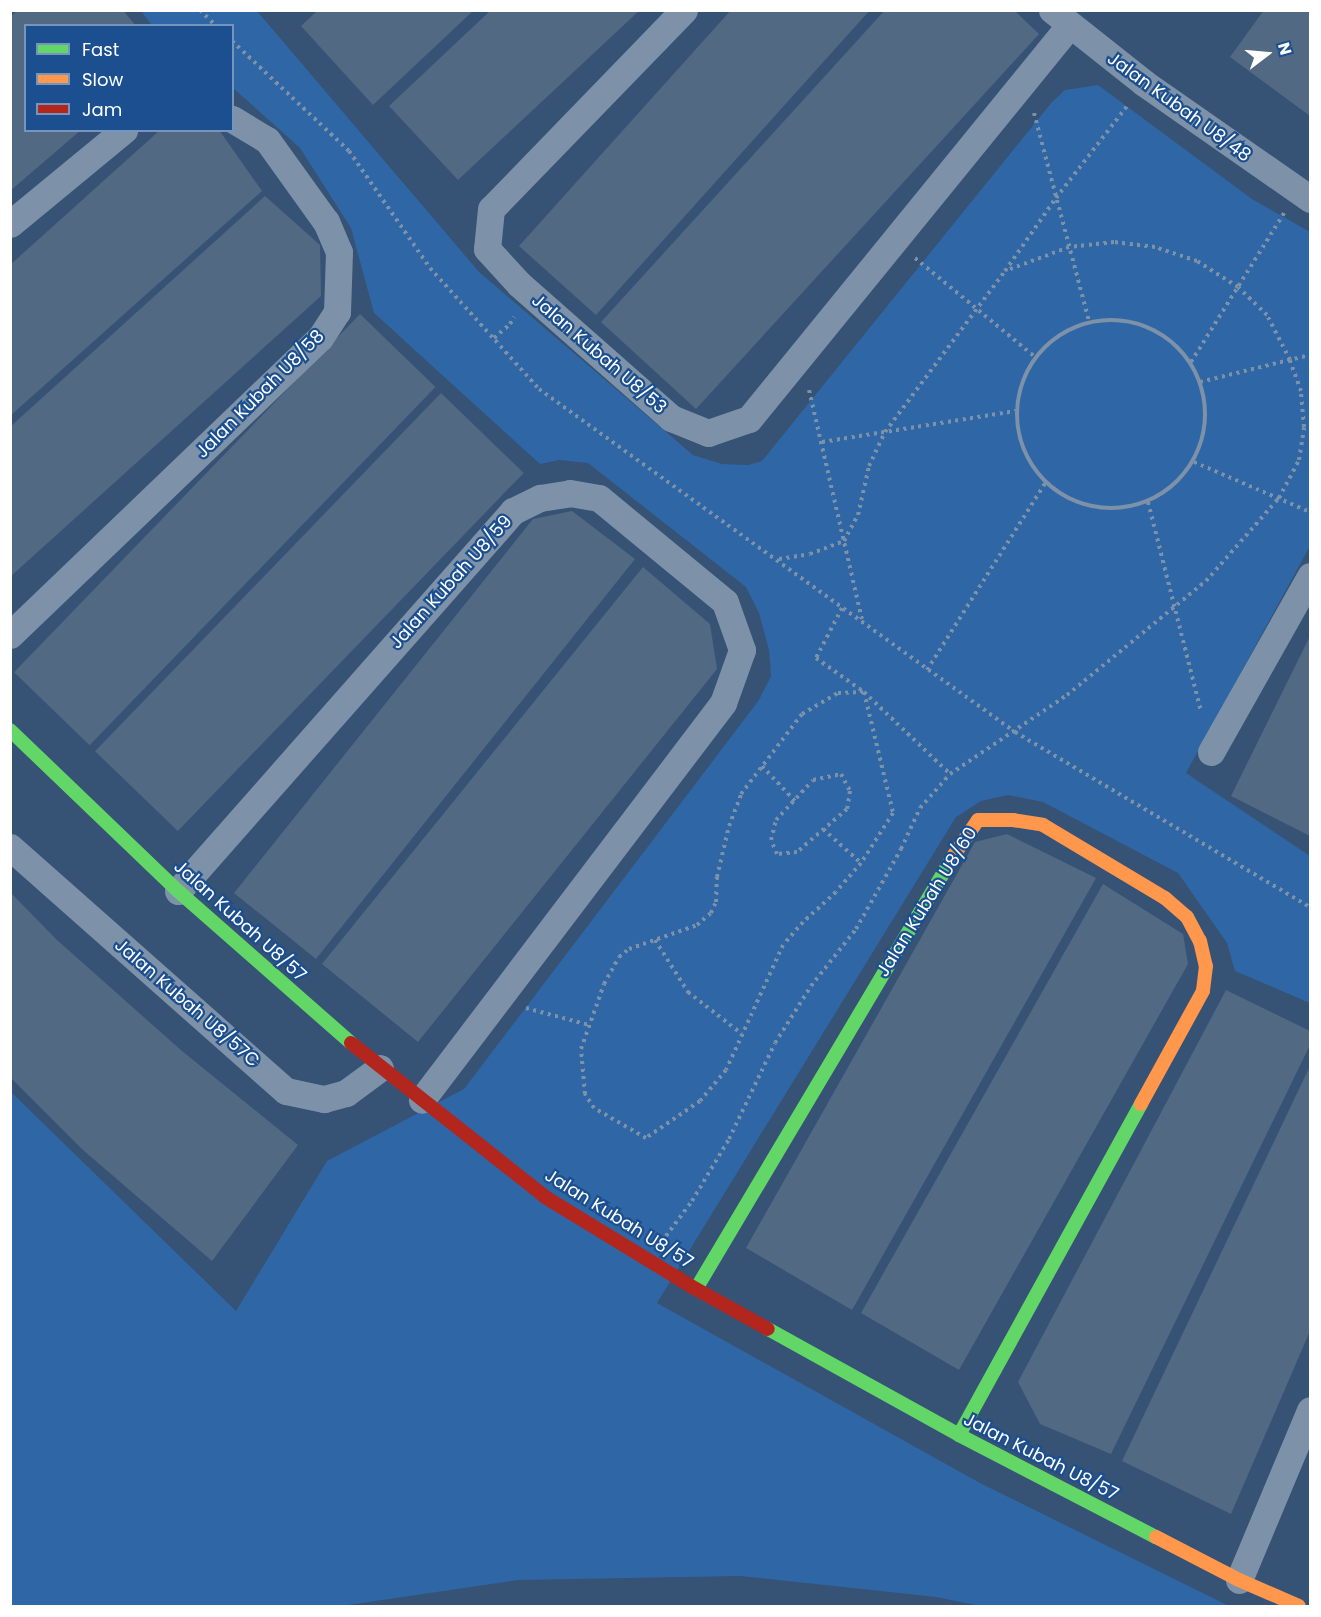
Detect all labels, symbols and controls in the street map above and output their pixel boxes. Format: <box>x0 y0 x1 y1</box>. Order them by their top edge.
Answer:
legend <box>24 24 234 132</box>
north arrow <box>1237 24 1297 84</box>
text: Fast <box>82 37 119 62</box>
text: N <box>1272 40 1297 58</box>
street label: Jalan Kubah U8/48 <box>1103 48 1255 166</box>
text: Slow <box>82 67 123 92</box>
text: Jam <box>82 97 122 122</box>
street label: Jalan Kubah U8/53 <box>527 290 671 418</box>
street label: Jalan Kubah U8/58 <box>191 325 329 463</box>
street label: Jalan Kubah U8/59 <box>385 511 517 653</box>
street label: Jalan Kubah U8/60 <box>872 823 982 981</box>
street label: Jalan Kubah U8/57 <box>169 856 311 986</box>
street label: Jalan Kubah U8/57C <box>110 934 264 1072</box>
street label: Jalan Kubah U8/57 <box>541 1165 697 1273</box>
street label: Jalan Kubah U8/57 <box>960 1409 1122 1505</box>

